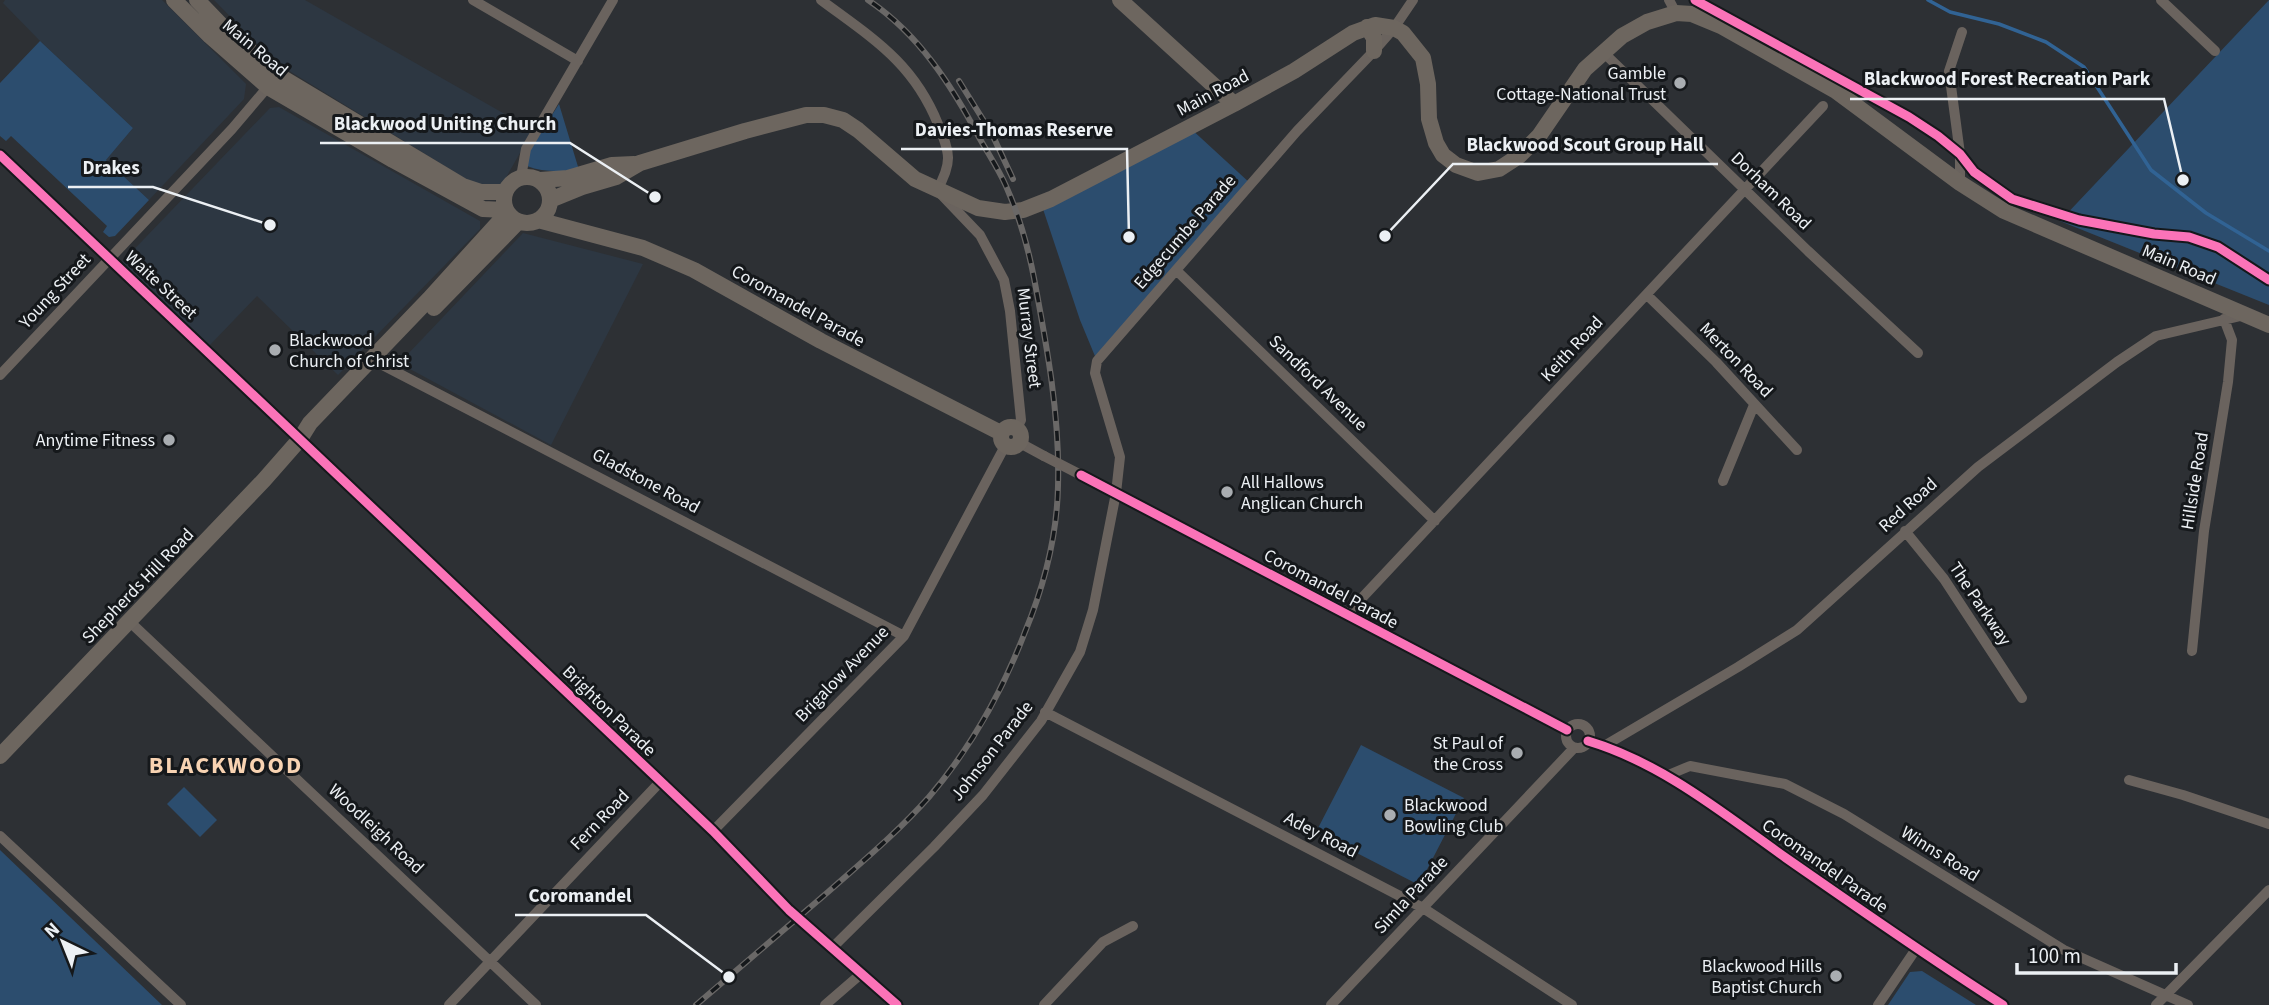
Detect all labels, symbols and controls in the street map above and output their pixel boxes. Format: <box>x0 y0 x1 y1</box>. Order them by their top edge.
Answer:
street label: Main Road <box>217 13 293 83</box>
callout: Blackwood Forest Recreation Park <box>1850 59 2164 99</box>
place label: Gamble Cottage-National Trust <box>1496 61 1666 107</box>
street label: Main Road <box>1172 63 1254 123</box>
text: Blackwood Forest Recreation Park <box>1864 66 2151 93</box>
marker: Gamble Cottage-National Trust <box>1672 75 1688 91</box>
callout: Blackwood Uniting Church <box>320 103 570 143</box>
callout: Davies-Thomas Reserve <box>901 109 1127 149</box>
text: Blackwood Uniting Church <box>334 111 556 138</box>
text: Davies-Thomas Reserve <box>915 117 1113 144</box>
callout: Blackwood Scout Group Hall <box>1453 124 1718 164</box>
text: Blackwood Scout Group Hall <box>1466 132 1704 159</box>
street label: Dorham Road <box>1725 146 1817 236</box>
callout: Drakes <box>68 147 153 187</box>
text: Drakes <box>82 155 140 182</box>
street label: Edgecumbe Parade <box>1128 169 1242 295</box>
street label: Main Road <box>2138 238 2220 292</box>
street label: Waite Street <box>119 245 203 325</box>
street label: Young Street <box>13 248 97 335</box>
street label: Coromandel Parade <box>727 259 869 353</box>
street label: Murray Street <box>1010 286 1048 390</box>
street label: Keith Road <box>1535 311 1609 387</box>
street label: Merton Road <box>1694 317 1778 403</box>
place label: Blackwood Church of Christ <box>289 328 409 374</box>
street label: Sandford Avenue <box>1263 329 1373 437</box>
marker: Blackwood Church of Christ <box>267 342 283 358</box>
place label: Anytime Fitness <box>36 428 155 453</box>
street label: Hillside Road <box>2175 430 2215 532</box>
marker: Anytime Fitness <box>161 432 177 448</box>
street label: Gladstone Road <box>588 442 704 520</box>
place label: All Hallows Anglican Church <box>1241 470 1363 516</box>
street label: Red Road <box>1873 472 1943 538</box>
marker: All Hallows Anglican Church <box>1219 484 1235 500</box>
street label: Shepherds Hill Road <box>76 523 200 649</box>
street label: Coromandel Parade <box>1259 543 1403 635</box>
street label: The Parkway <box>1943 557 2017 651</box>
street label: Brigalow Avenue <box>789 620 895 728</box>
street label: Brighton Parade <box>557 660 661 762</box>
street label: Johnson Parade <box>945 696 1039 806</box>
place label: St Paul of the Cross <box>1433 731 1504 777</box>
marker: St Paul of the Cross <box>1509 745 1525 761</box>
district label: BLACKWOOD <box>149 748 303 783</box>
street label: Woodleigh Road <box>323 778 429 880</box>
street label: Fern Road <box>565 784 635 856</box>
place label: Blackwood Bowling Club <box>1404 793 1503 839</box>
street label: Adey Road <box>1280 806 1362 864</box>
marker: Blackwood Bowling Club <box>1382 807 1398 823</box>
street label: Coromandel Parade <box>1757 813 1893 919</box>
street label: Winns Road <box>1896 820 1984 888</box>
street label: Simla Parade <box>1368 850 1454 940</box>
callout: Coromandel <box>515 875 646 915</box>
text: Coromandel <box>529 883 632 910</box>
north arrow <box>28 907 98 977</box>
text: N <box>39 916 66 945</box>
scale bar <box>2017 932 2176 976</box>
text: 100 m <box>2028 941 2081 971</box>
place label: Blackwood Hills Baptist Church <box>1702 954 1822 1000</box>
marker: Blackwood Hills Baptist Church <box>1828 968 1844 984</box>

